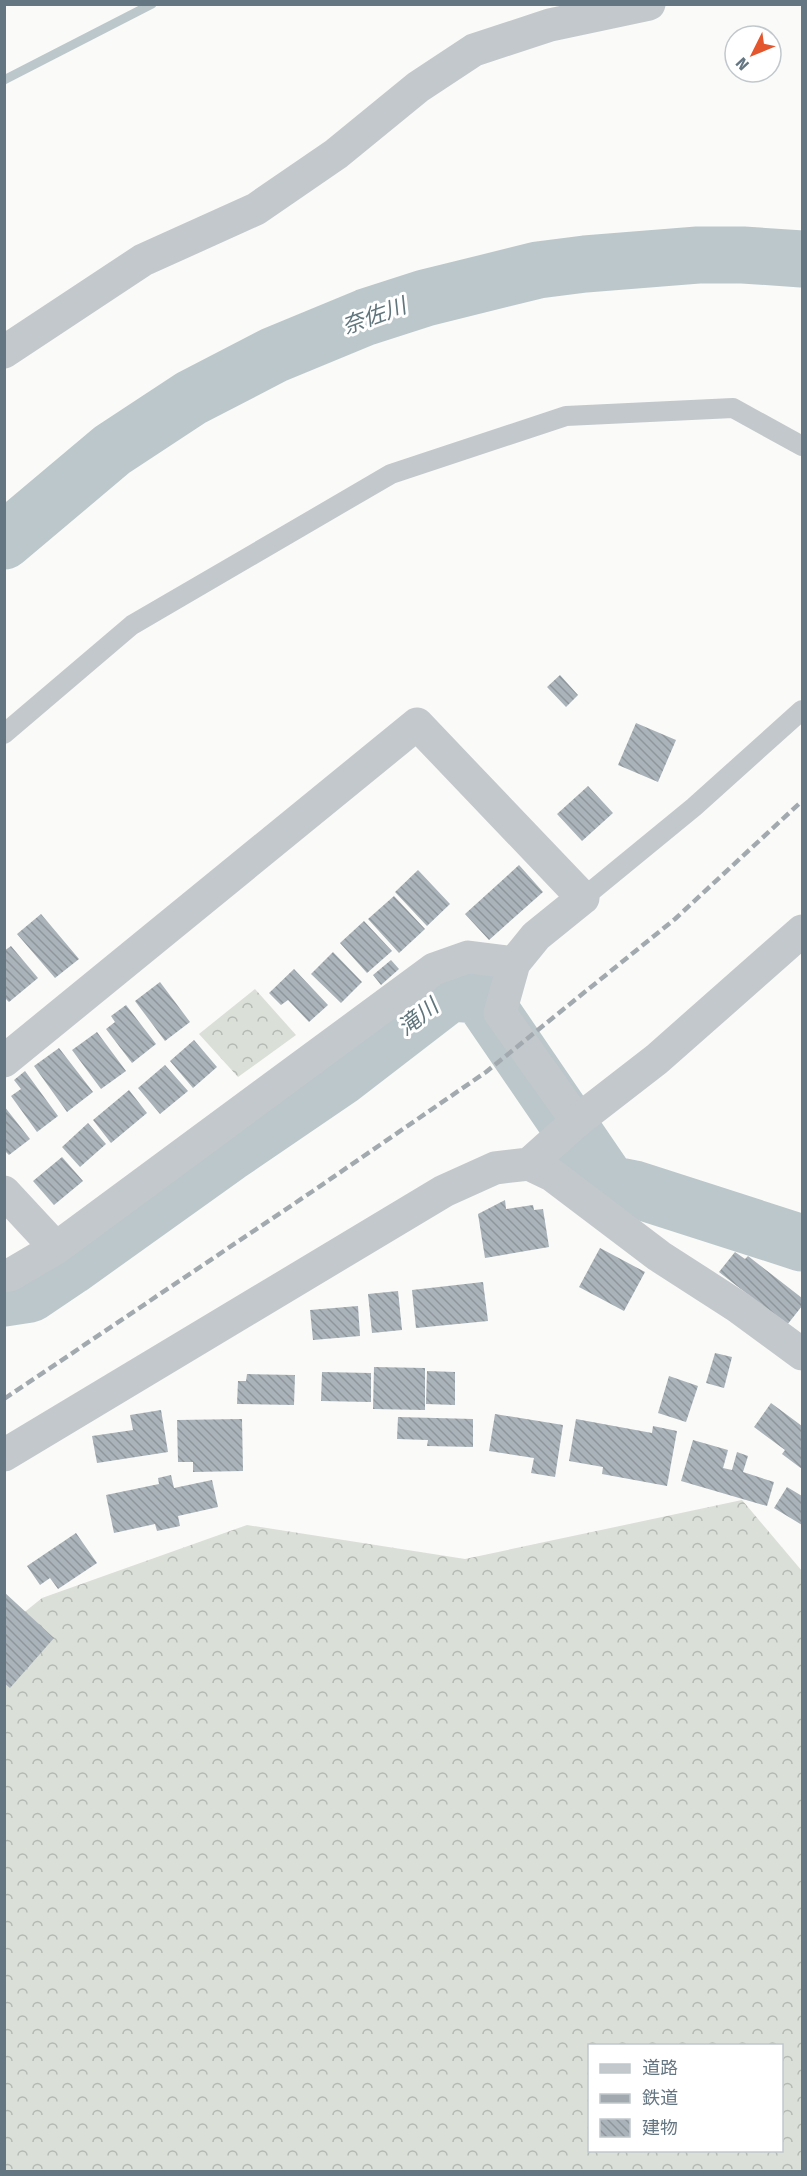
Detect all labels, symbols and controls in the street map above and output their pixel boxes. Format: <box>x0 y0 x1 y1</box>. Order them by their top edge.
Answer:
north arrow <box>723 24 783 84</box>
text: N <box>732 54 753 74</box>
water label: 奈佐川 <box>338 291 411 340</box>
water label: 滝川 <box>392 992 445 1041</box>
legend <box>588 2044 783 2152</box>
text: 道路 <box>642 2057 678 2079</box>
text: 鉄道 <box>642 2087 678 2109</box>
text: 建物 <box>642 2117 678 2139</box>

